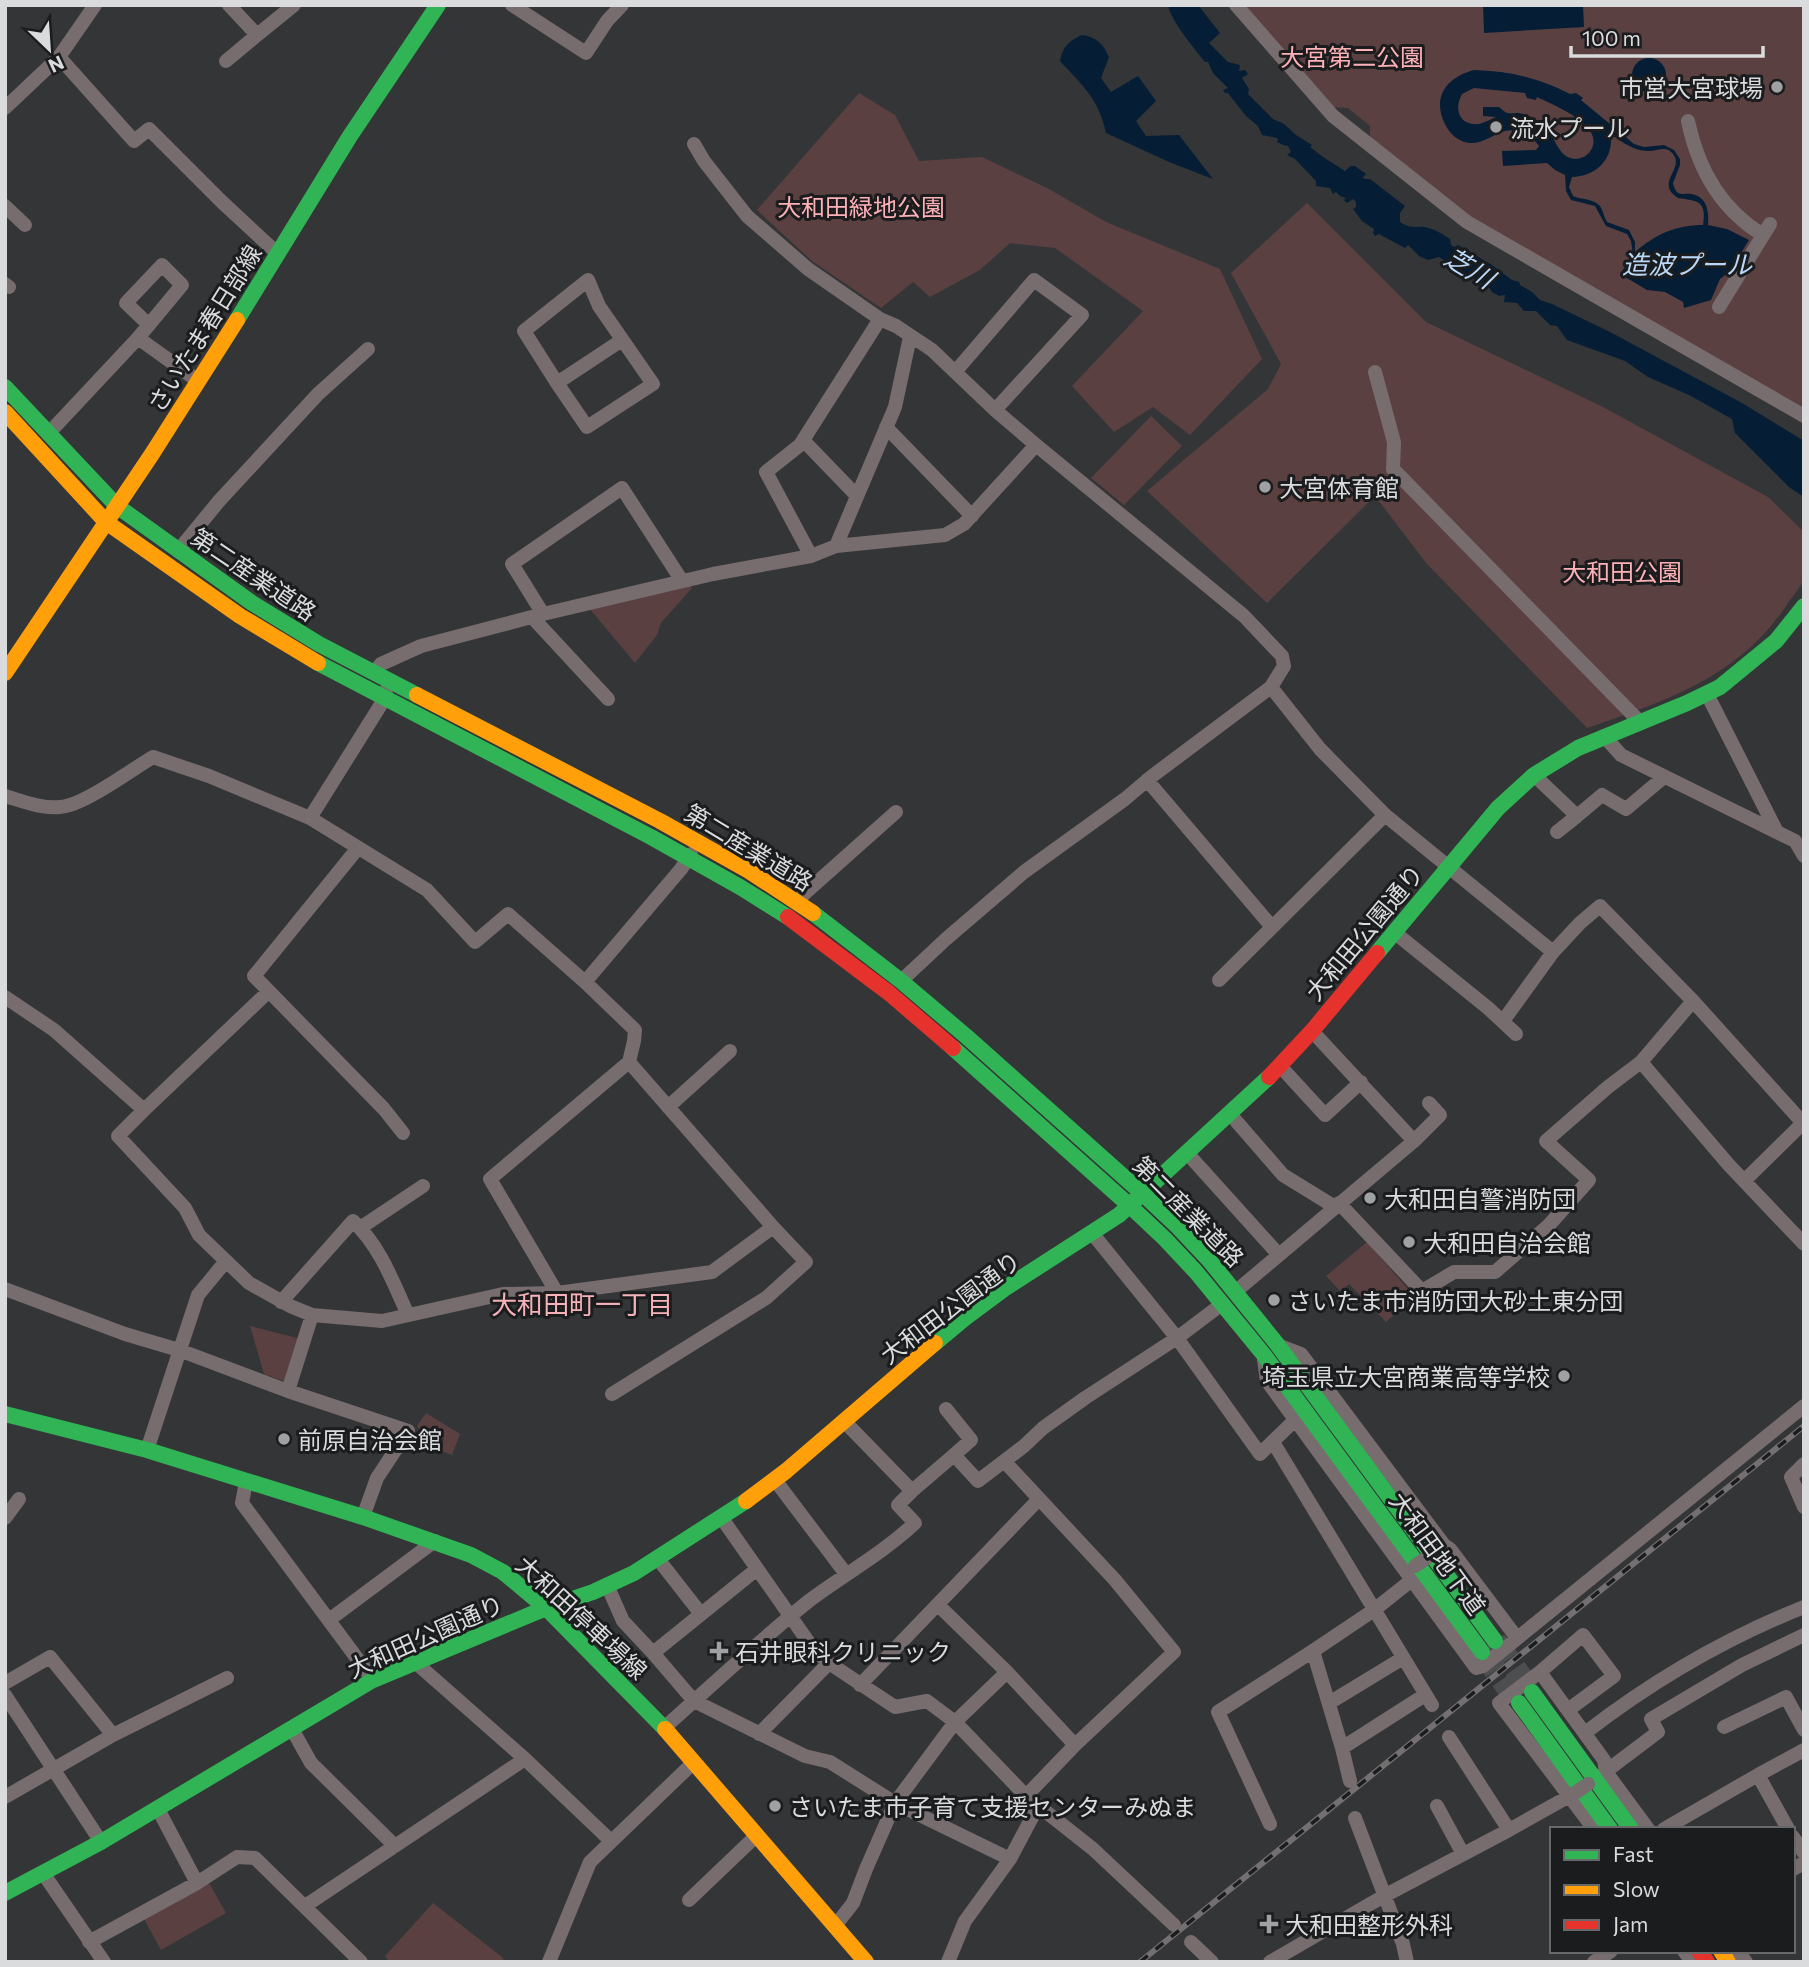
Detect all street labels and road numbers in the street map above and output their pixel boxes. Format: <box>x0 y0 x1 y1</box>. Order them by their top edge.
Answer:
street label: さいたま春日部線 <box>141 239 267 417</box>
street label: 第二産業道路 <box>186 522 322 626</box>
street label: 第二産業道路 <box>680 797 818 897</box>
street label: 大和田公園通り <box>1299 858 1429 1006</box>
street label: 第二産業道路 <box>1128 1150 1250 1272</box>
street label: 大和田公園通り <box>874 1245 1026 1369</box>
street label: 大和田地下道 <box>1384 1486 1492 1620</box>
street label: 大和田停車場線 <box>511 1549 653 1685</box>
street label: 大和田公園通り <box>342 1589 508 1683</box>

